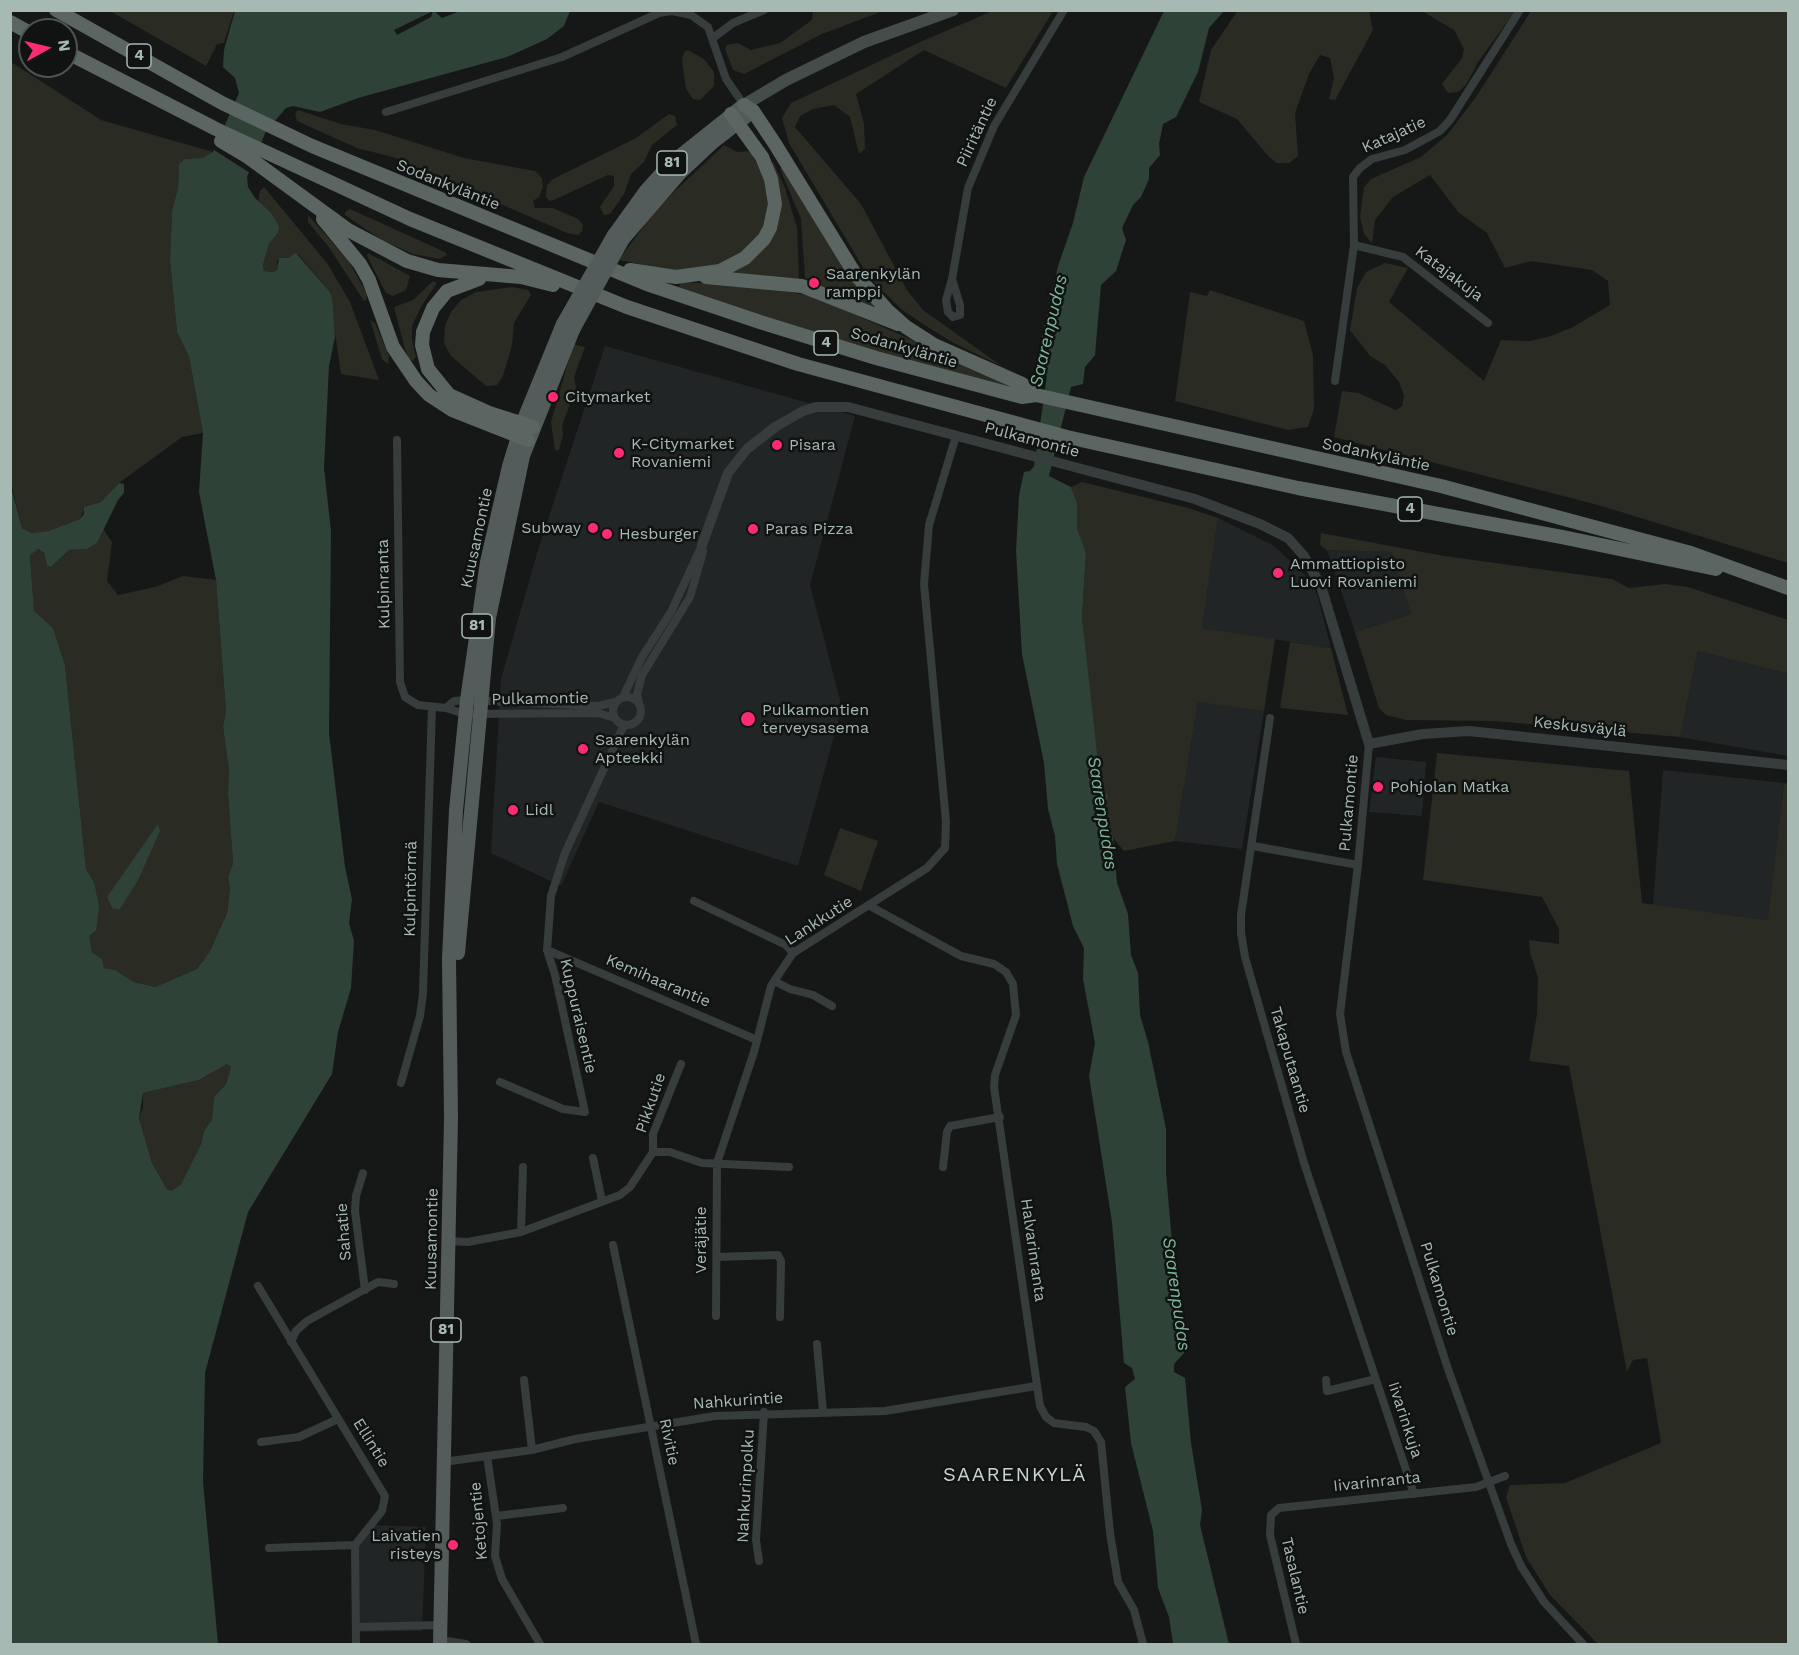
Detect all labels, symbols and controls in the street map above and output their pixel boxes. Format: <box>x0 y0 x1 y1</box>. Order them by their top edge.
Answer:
north arrow <box>18 18 78 78</box>
text: N <box>54 39 75 53</box>
road number: 4 <box>127 44 151 68</box>
street label: Piiritäntie <box>952 94 1002 170</box>
street label: Katajatie <box>1359 112 1429 158</box>
road number: 81 <box>657 151 687 175</box>
street label: Sodankyläntie <box>393 155 503 215</box>
street label: Katajakuja <box>1411 242 1487 306</box>
place label: Saarenkylän ramppi <box>826 264 921 302</box>
water label: Saarenpudas <box>1026 273 1072 389</box>
marker: Saarenkylän ramppi <box>807 276 821 290</box>
street label: Sodankyläntie <box>848 324 960 372</box>
road number: 4 <box>814 331 838 355</box>
place label: Citymarket <box>565 387 651 407</box>
marker: Citymarket <box>546 390 560 404</box>
street label: Pulkamontie <box>983 418 1081 462</box>
place label: K-Citymarket Rovaniemi <box>631 434 734 472</box>
street label: Sodankyläntie <box>1320 434 1432 476</box>
place label: Pisara <box>789 435 836 455</box>
marker: Pisara <box>770 438 784 452</box>
marker: K-Citymarket Rovaniemi <box>612 446 626 460</box>
street label: Kuusamontie <box>457 486 497 590</box>
road number: 4 <box>1398 497 1422 521</box>
place label: Subway <box>521 518 581 538</box>
place label: Paras Pizza <box>765 519 853 539</box>
marker: Subway <box>586 521 600 535</box>
marker: Paras Pizza <box>746 522 760 536</box>
place label: Hesburger <box>619 524 699 544</box>
marker: Hesburger <box>600 527 614 541</box>
street label: Kulpinranta <box>374 539 394 629</box>
place label: Ammattiopisto Luovi Rovaniemi <box>1290 554 1417 592</box>
marker: Ammattiopisto Luovi Rovaniemi <box>1271 566 1285 580</box>
road number: 81 <box>462 614 492 638</box>
street label: Pulkamontie <box>491 689 589 709</box>
place label: Pulkamontien terveysasema <box>762 700 869 738</box>
marker: Pulkamontien terveysasema <box>739 710 757 728</box>
street label: Keskusväylä <box>1532 713 1628 741</box>
place label: Saarenkylän Apteekki <box>595 730 690 768</box>
marker: Saarenkylän Apteekki <box>576 742 590 756</box>
street label: Pulkamontie <box>1335 754 1363 852</box>
water label: Saarenpudas <box>1082 755 1122 871</box>
place label: Pohjolan Matka <box>1390 777 1509 797</box>
marker: Pohjolan Matka <box>1371 780 1385 794</box>
place label: Lidl <box>525 800 554 820</box>
marker: Lidl <box>506 803 520 817</box>
street label: Kulpintörmä <box>401 841 421 937</box>
street label: Lankkutie <box>782 892 856 950</box>
street label: Kemihaarantie <box>603 950 713 1012</box>
street label: Kuppuraisentie <box>555 957 601 1075</box>
street label: Takaputaantie <box>1266 1005 1314 1115</box>
street label: Pikkutie <box>632 1070 670 1136</box>
street label: Kuusamontie <box>422 1188 442 1290</box>
street label: Halvarinranta <box>1016 1197 1050 1303</box>
street label: Sahatie <box>332 1202 356 1262</box>
street label: Veräjätie <box>691 1206 711 1274</box>
water label: Saarenpudas <box>1157 1236 1195 1352</box>
street label: Pulkamontie <box>1416 1240 1462 1338</box>
road number: 81 <box>431 1318 461 1342</box>
street label: Iivarinkuja <box>1384 1379 1426 1461</box>
street label: Nahkurintie <box>692 1388 784 1414</box>
street label: Ellintie <box>348 1415 394 1471</box>
street label: Rivitie <box>655 1417 683 1467</box>
street label: Nahkurinpolku <box>733 1429 759 1543</box>
district label: SAARENKYLÄ <box>943 1463 1087 1487</box>
street label: Iivarinranta <box>1332 1468 1422 1496</box>
street label: Ketojentie <box>466 1481 492 1561</box>
place label: Laivatien risteys <box>371 1526 441 1564</box>
street label: Tasalantie <box>1277 1536 1313 1616</box>
marker: Laivatien risteys <box>446 1538 460 1552</box>

